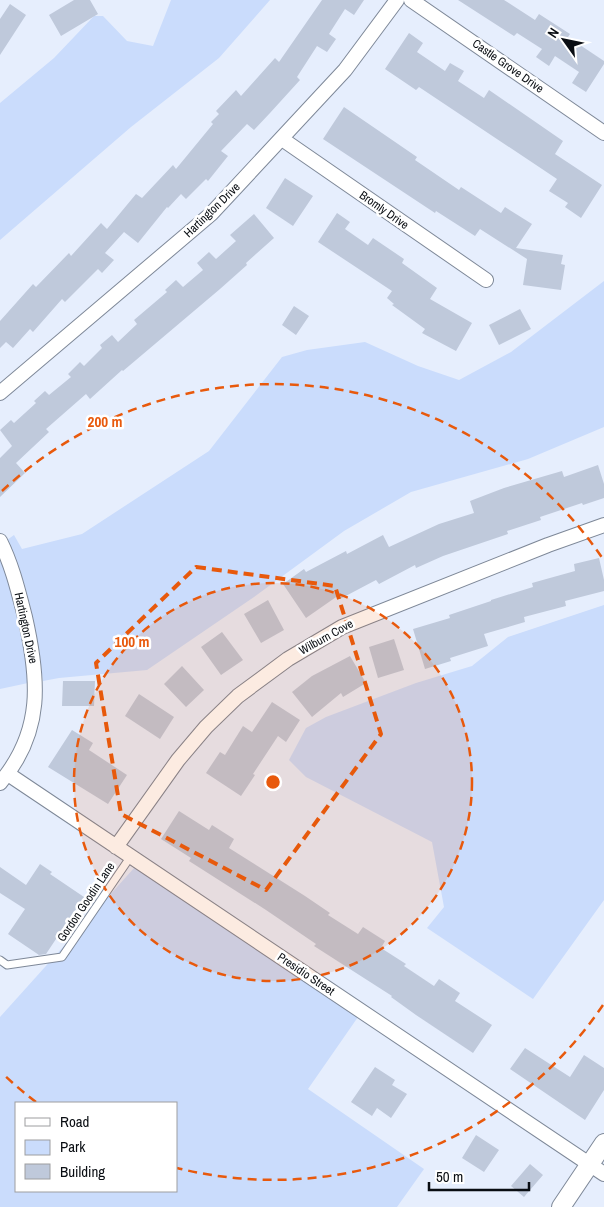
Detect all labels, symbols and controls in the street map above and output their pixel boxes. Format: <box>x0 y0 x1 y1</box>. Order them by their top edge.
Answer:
north arrow <box>539 15 589 65</box>
text: N <box>543 25 563 41</box>
street label: Castle Grove Drive <box>469 35 547 97</box>
street label: Hartington Drive <box>180 179 244 241</box>
street label: Bromly Drive <box>356 187 412 233</box>
text: 200 m <box>88 411 122 432</box>
street label: Hartington Drive <box>11 591 41 665</box>
street label: Wilburn Cove <box>296 616 356 658</box>
text: 100 m <box>115 631 149 652</box>
centre of rings <box>264 773 282 791</box>
street label: Gordon Goodin Lane <box>54 859 118 945</box>
street label: Presidio Street <box>274 949 338 999</box>
legend <box>15 1102 178 1192</box>
text: Road <box>60 1111 89 1132</box>
text: Park <box>60 1136 86 1157</box>
scale bar <box>429 1160 529 1192</box>
text: Building <box>60 1161 105 1182</box>
text: 50 m <box>436 1166 463 1187</box>

